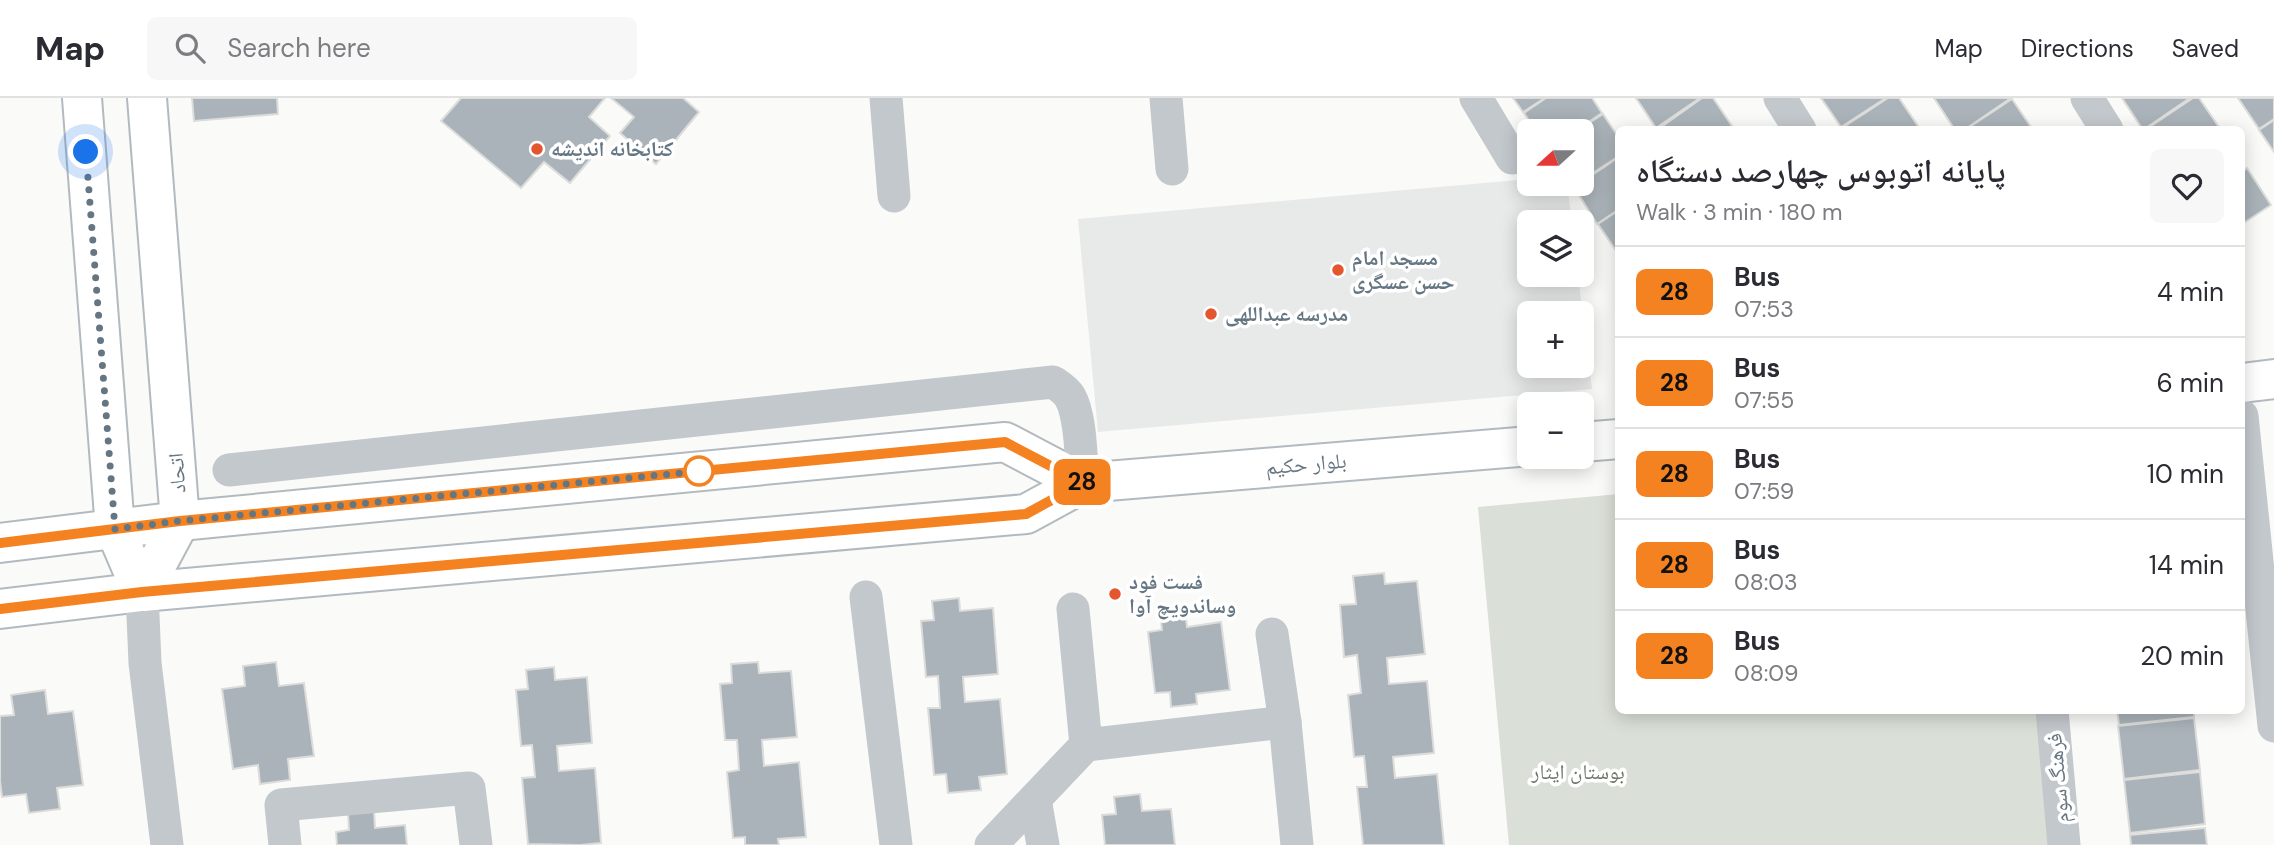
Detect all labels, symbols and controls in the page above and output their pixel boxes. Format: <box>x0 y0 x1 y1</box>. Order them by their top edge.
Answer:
search box <box>147 17 637 80</box>
text: Map <box>35 27 105 70</box>
icon: search <box>171 29 209 67</box>
text: Search here <box>227 31 371 65</box>
text: Map <box>1935 33 1983 64</box>
text: Directions <box>2021 33 2134 64</box>
text: Saved <box>2172 33 2239 64</box>
north arrow <box>1517 119 1594 196</box>
map controls <box>1517 119 1594 469</box>
your location <box>68 134 103 169</box>
place label: کتابخانه اندیشه <box>551 135 674 163</box>
marker: کتابخانه اندیشه <box>529 141 545 157</box>
text: پایانه اتوبوس چهارصد دستگاه <box>1636 149 2006 192</box>
button: heart <box>2150 149 2224 223</box>
text: Walk · 3 min · 180 m <box>1636 197 1842 227</box>
button: layers <box>1517 210 1594 287</box>
place label: مسجد امام حسن عسگری <box>1352 244 1455 296</box>
text: Bus <box>1734 260 1780 294</box>
marker: مسجد امام حسن عسگری <box>1330 262 1346 278</box>
text: 4 min <box>2157 275 2224 309</box>
text: 28 <box>1660 276 1689 307</box>
text: 07:53 <box>1734 294 1794 324</box>
place label: مدرسه عبداللهی <box>1225 300 1348 328</box>
button: + <box>1517 301 1594 378</box>
marker: مدرسه عبداللهی <box>1203 306 1219 322</box>
text: Bus <box>1734 351 1780 385</box>
text: 6 min <box>2156 366 2224 400</box>
text: 28 <box>1660 367 1689 398</box>
text: 07:55 <box>1734 385 1794 415</box>
button: − <box>1517 392 1594 469</box>
text: Bus <box>1734 442 1780 476</box>
street label: بلوار حکیم <box>1264 447 1348 481</box>
street label: اتحاد <box>162 452 192 494</box>
unlabelled marker <box>684 456 714 486</box>
text: 10 min <box>2147 457 2224 491</box>
text: 28 <box>1660 458 1689 489</box>
line badge: 28 <box>1050 459 1114 505</box>
text: 28 <box>1068 466 1096 497</box>
text: 07:59 <box>1734 476 1794 506</box>
text: Bus <box>1734 533 1780 567</box>
text: 14 min <box>2149 548 2224 582</box>
text: 28 <box>1660 549 1689 580</box>
text: 08:03 <box>1734 567 1798 597</box>
place label: فست فود وساندویچ آوا <box>1129 568 1236 620</box>
marker: فست فود وساندویچ آوا <box>1107 586 1123 602</box>
text: Bus <box>1734 624 1780 658</box>
text: 20 min <box>2140 639 2224 673</box>
text: 28 <box>1660 640 1689 671</box>
text: 08:09 <box>1734 658 1799 688</box>
street label: فرهنگ سوم <box>2040 732 2076 824</box>
park label: بوستان ایثار <box>1530 758 1625 786</box>

